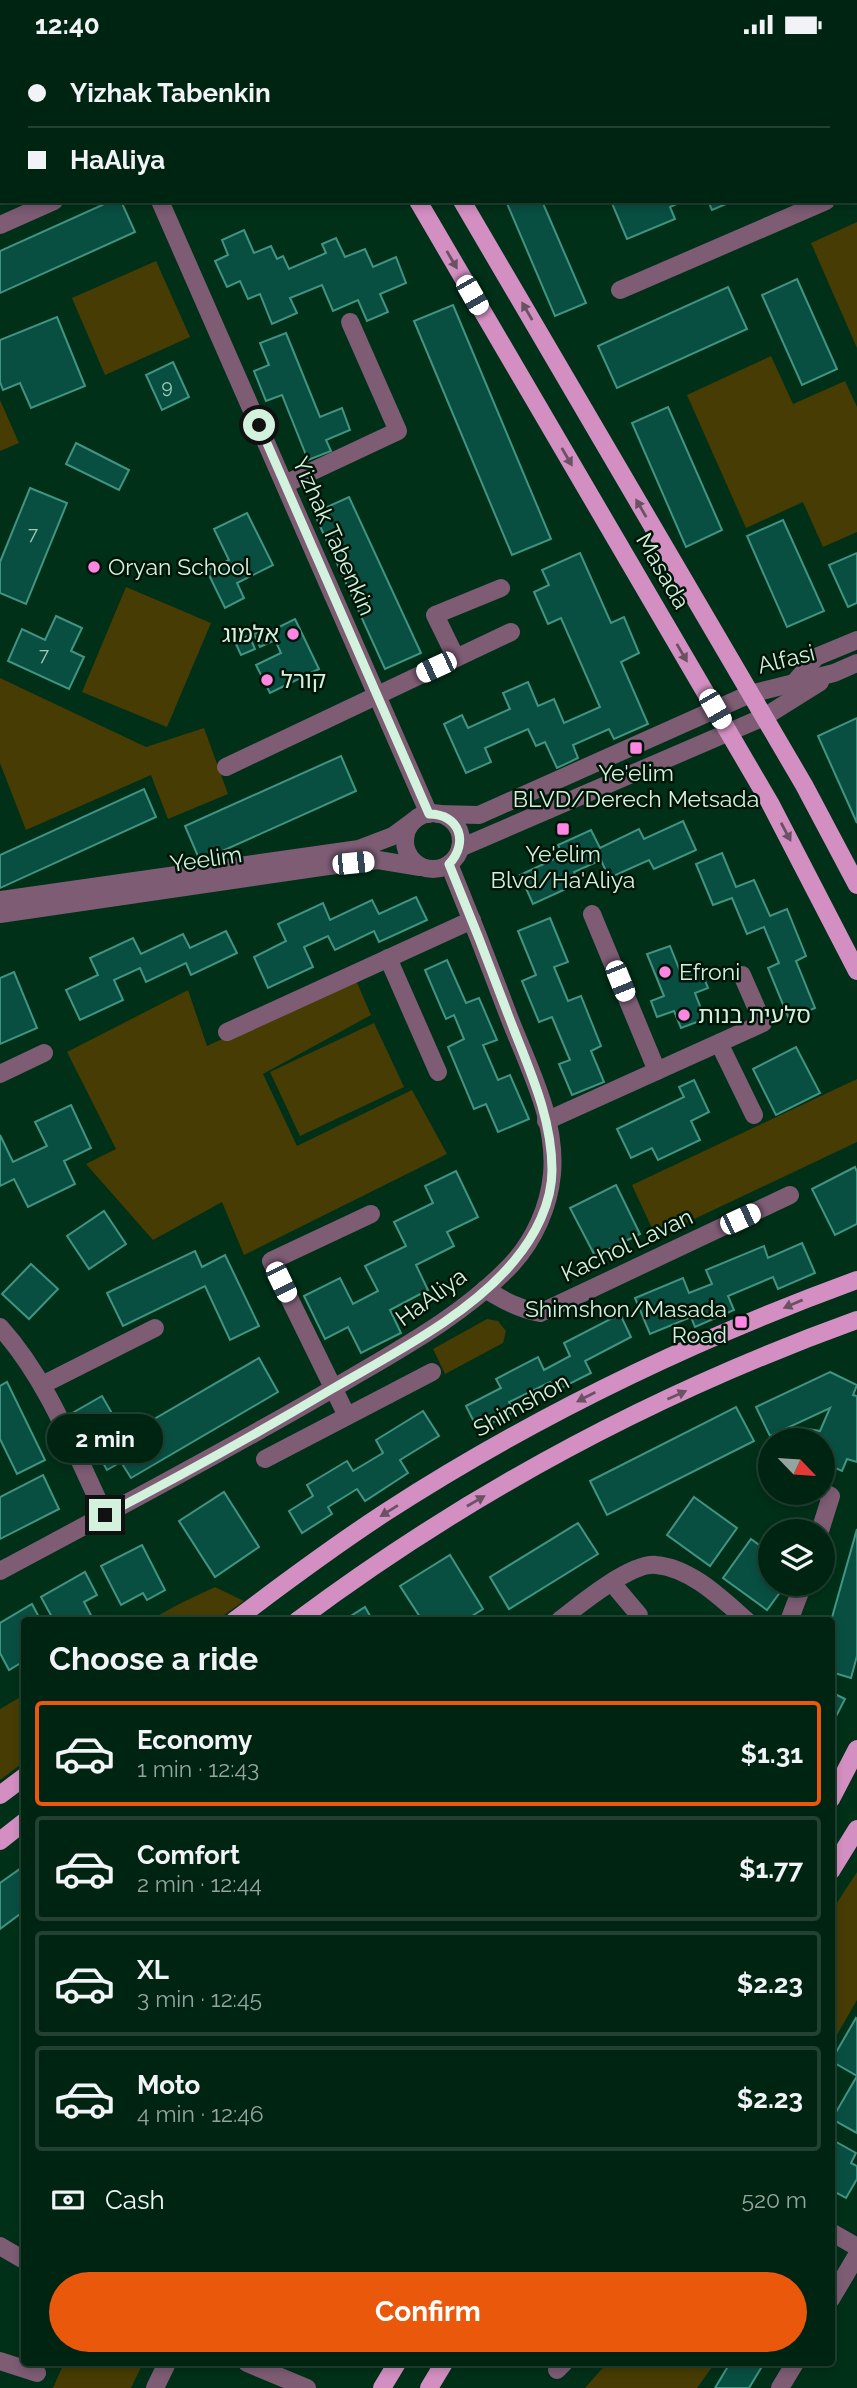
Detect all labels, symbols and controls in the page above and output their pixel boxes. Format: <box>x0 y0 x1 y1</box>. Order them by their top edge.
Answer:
text: 12:40 <box>35 10 100 40</box>
text: Yizhak Tabenkin <box>70 78 271 108</box>
text: HaAliya <box>70 145 165 175</box>
one-way arrow <box>446 251 458 270</box>
car <box>453 272 492 318</box>
one-way arrow <box>520 302 533 321</box>
house number: 9 <box>161 375 173 397</box>
route start <box>243 409 275 441</box>
one-way arrow <box>561 447 573 466</box>
street label: Yizhak Tabenkin <box>287 452 381 619</box>
one-way arrow <box>635 498 648 517</box>
house number: 7 <box>28 522 38 544</box>
street label: Masada <box>631 528 696 613</box>
place label: Oryan School <box>108 553 252 580</box>
marker: Oryan School <box>86 559 102 575</box>
place label: אלמוג <box>222 620 279 647</box>
marker: אלמוג <box>285 626 301 642</box>
street label: Alfasi <box>754 638 817 679</box>
house number: 7 <box>39 643 49 665</box>
one-way arrow <box>676 643 688 662</box>
car <box>413 649 460 685</box>
place label: קורל <box>281 666 326 693</box>
marker: קורל <box>259 672 275 688</box>
car <box>696 686 735 732</box>
marker: Ye'elim BLVD/Derech Metsada <box>628 740 644 756</box>
place label: Ye'elim BLVD/Derech Metsada <box>513 759 759 812</box>
marker: Ye'elim Blvd/Ha'Aliya <box>555 821 571 837</box>
one-way arrow <box>780 822 792 842</box>
street label: Yeelim <box>168 840 244 877</box>
place label: Ye'elim Blvd/Ha'Aliya <box>491 840 635 893</box>
car <box>332 850 375 876</box>
car <box>603 958 638 1004</box>
place label: Efroni <box>679 958 740 985</box>
marker: Efroni <box>657 964 673 980</box>
place label: סלעית בנות <box>698 1001 811 1028</box>
marker: סלעית בנות <box>676 1007 692 1023</box>
car <box>717 1201 764 1237</box>
street label: Kachol Lavan <box>557 1202 697 1287</box>
car <box>263 1259 300 1305</box>
street label: HaAliya <box>390 1262 471 1331</box>
place label: Shimshon/Masada Road <box>525 1295 727 1348</box>
one-way arrow <box>783 1298 803 1310</box>
marker: Shimshon/Masada Road <box>733 1314 749 1330</box>
street label: Shimshon <box>468 1367 573 1442</box>
one-way arrow <box>667 1389 687 1401</box>
one-way arrow <box>576 1392 596 1403</box>
callout: 2 min <box>47 1413 163 1463</box>
text: 2 min <box>75 1425 135 1452</box>
north arrow <box>758 1428 835 1505</box>
map controls <box>758 1428 835 1596</box>
one-way arrow <box>466 1495 485 1507</box>
route end <box>89 1499 121 1531</box>
one-way arrow <box>379 1504 398 1517</box>
button: layers <box>758 1519 835 1596</box>
text: Choose a ride <box>49 1640 258 1677</box>
icon: car <box>53 1722 116 1785</box>
text: Economy <box>137 1725 252 1755</box>
text: $1.31 <box>740 1739 803 1769</box>
text: 1 min · 12:43 <box>137 1755 259 1782</box>
icon: car <box>53 1837 116 1900</box>
text: Comfort <box>137 1840 240 1870</box>
text: $1.77 <box>739 1854 803 1884</box>
text: 2 min · 12:44 <box>137 1870 262 1897</box>
icon: car <box>53 1952 116 2015</box>
text: XL <box>137 1955 169 1985</box>
text: $2.23 <box>737 1969 803 1999</box>
text: 3 min · 12:45 <box>137 1985 262 2012</box>
icon: car <box>53 2067 116 2130</box>
text: Moto <box>137 2070 200 2100</box>
text: $2.23 <box>737 2084 803 2114</box>
text: 4 min · 12:46 <box>137 2100 264 2127</box>
icon: cash <box>49 2181 87 2219</box>
text: Cash <box>105 2185 165 2215</box>
text: 520 m <box>741 2186 807 2213</box>
button: Confirm <box>49 2272 807 2352</box>

